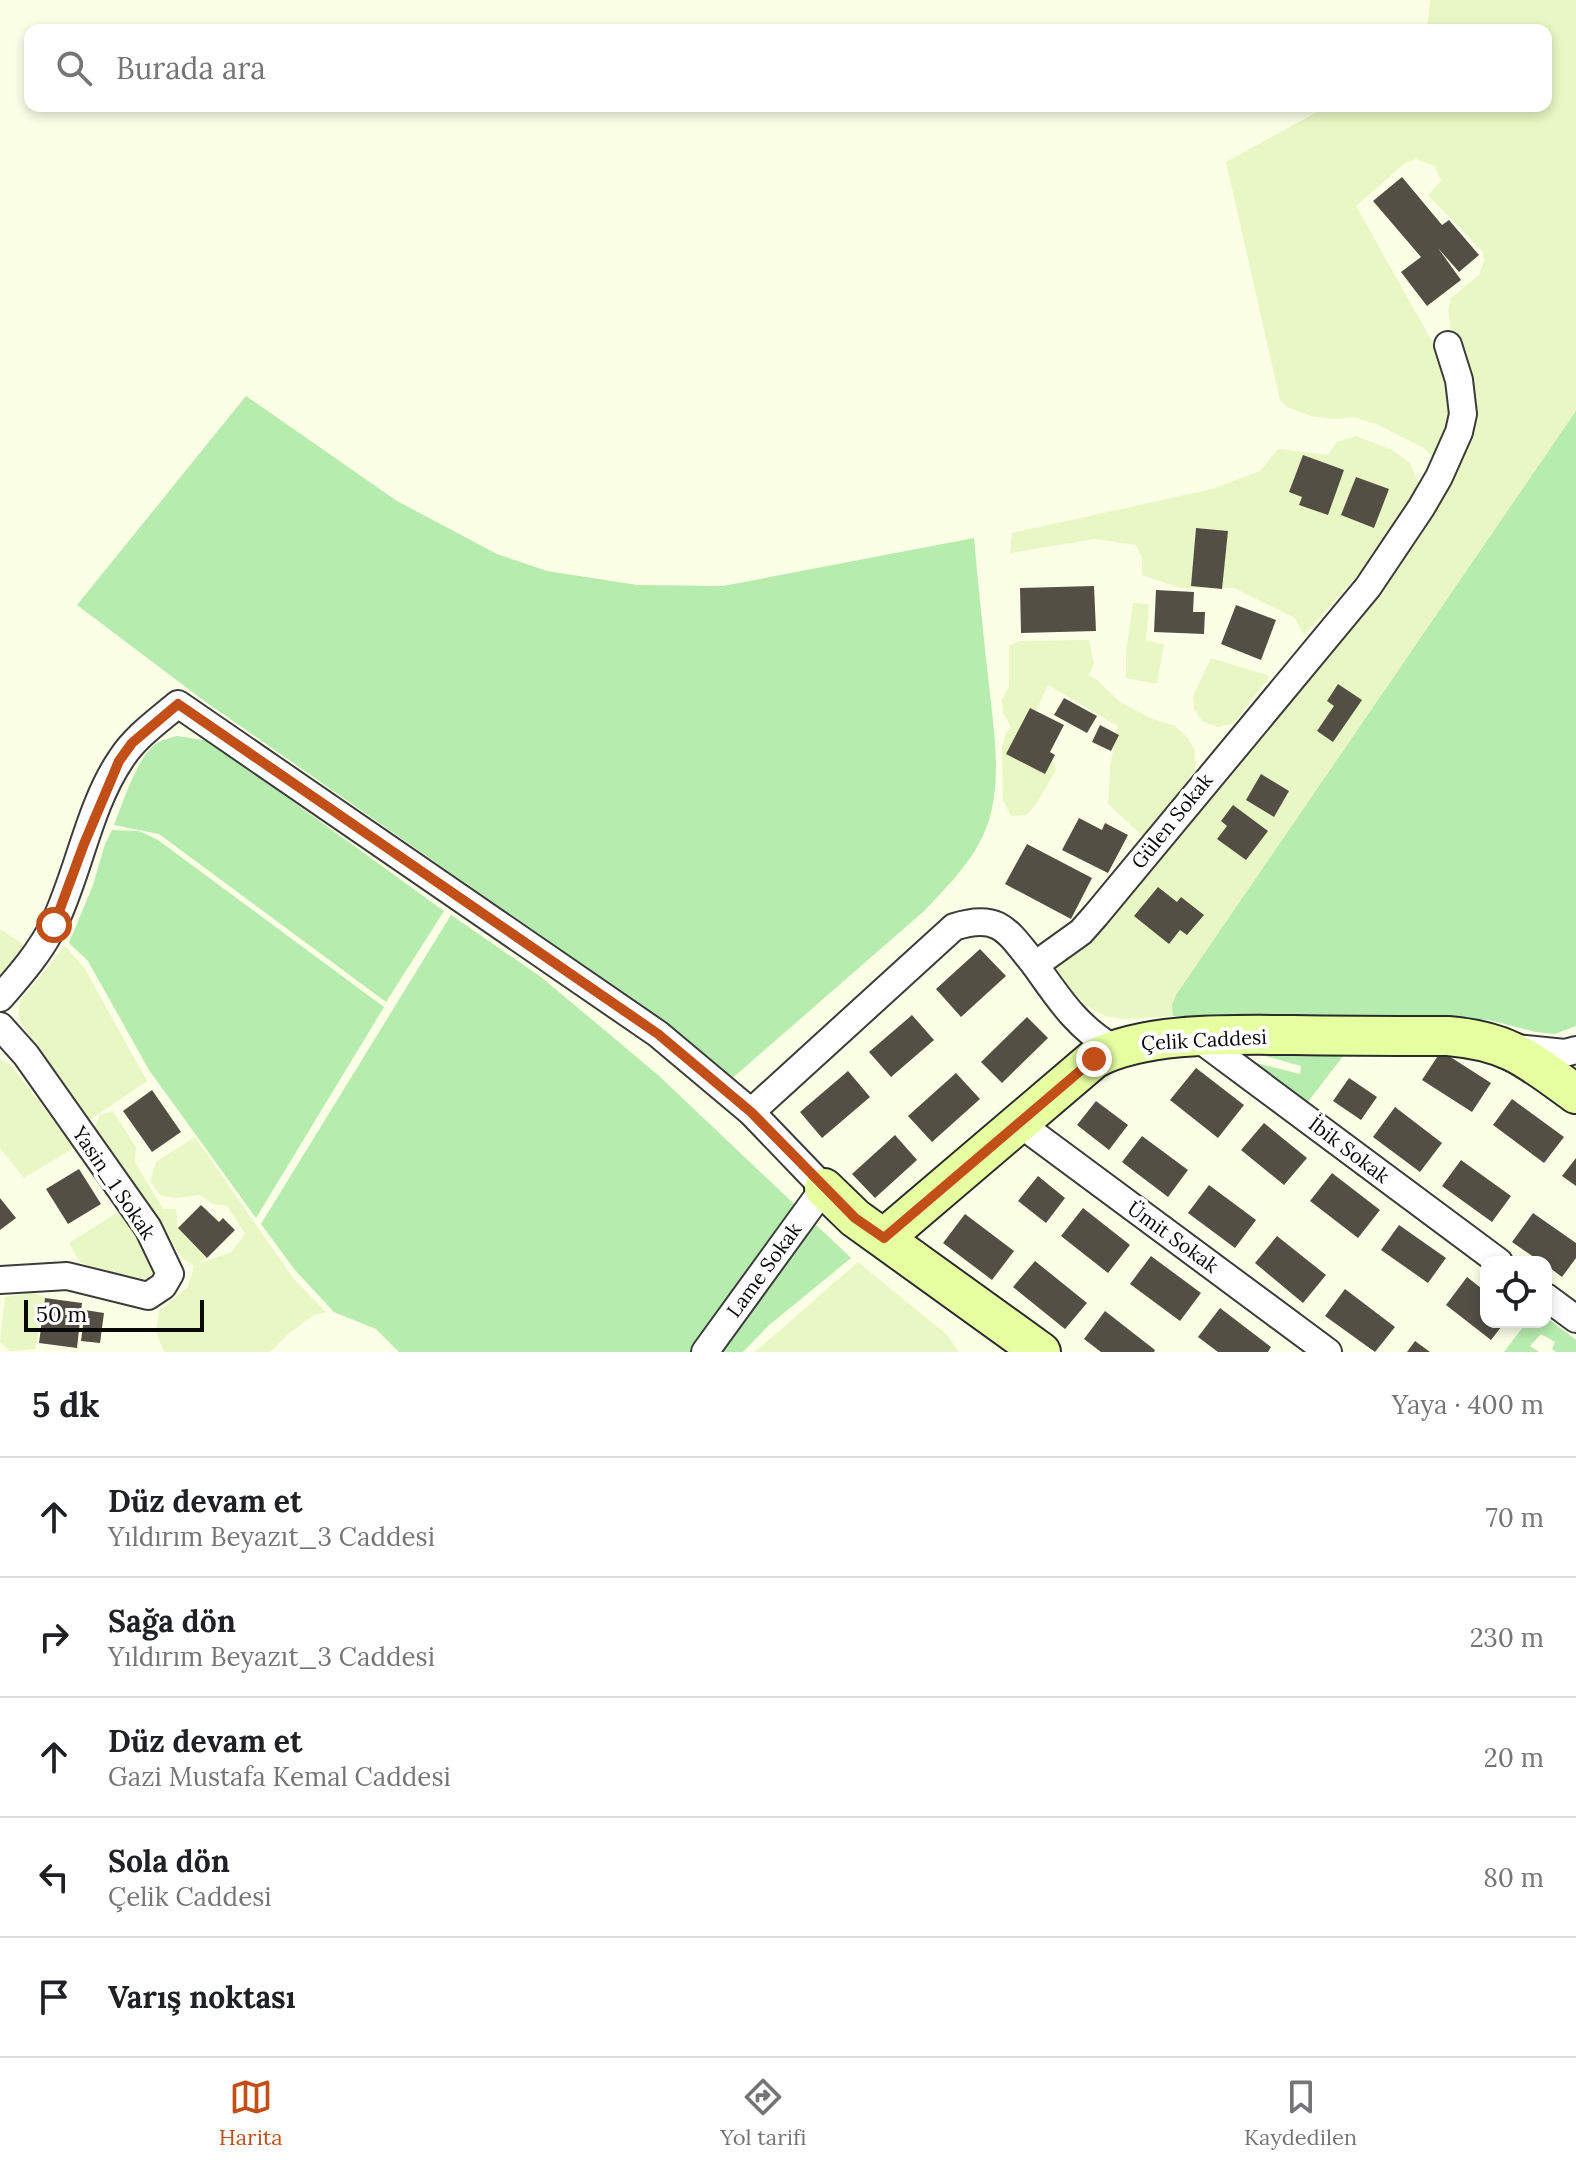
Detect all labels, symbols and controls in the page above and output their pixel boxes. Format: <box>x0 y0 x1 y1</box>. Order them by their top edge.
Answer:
search box <box>24 24 1552 112</box>
icon: search <box>52 46 96 90</box>
text: Burada ara <box>116 49 266 87</box>
street label: Gülen Sokak <box>1125 768 1218 874</box>
route start <box>36 907 72 943</box>
street label: Çelik Caddesi <box>1140 1024 1267 1055</box>
route end <box>1076 1041 1112 1077</box>
street label: İbik Sokak <box>1304 1111 1395 1188</box>
street label: Yasin_1 Sokak <box>67 1121 162 1244</box>
street label: Ümit Sokak <box>1123 1195 1224 1278</box>
street label: Lame Sokak <box>721 1217 807 1322</box>
map controls <box>1480 1256 1552 1328</box>
button: locate <box>1480 1256 1552 1328</box>
scale bar <box>24 1296 204 1332</box>
text: 50 m <box>36 1300 87 1328</box>
text: 5 dk <box>32 1383 100 1426</box>
text: Yaya · 400 m <box>1392 1388 1544 1421</box>
text: Düz devam et <box>108 1482 302 1520</box>
icon: ahead <box>32 1495 76 1539</box>
text: 70 m <box>1486 1501 1544 1534</box>
text: Yıldırım Beyazıt_3 Caddesi <box>108 1520 435 1553</box>
text: Sağa dön <box>108 1602 236 1640</box>
icon: right <box>32 1615 76 1659</box>
text: 230 m <box>1470 1621 1544 1654</box>
text: Yıldırım Beyazıt_3 Caddesi <box>108 1640 435 1673</box>
text: Düz devam et <box>108 1722 302 1760</box>
icon: ahead <box>32 1735 76 1779</box>
text: 20 m <box>1484 1741 1544 1774</box>
text: Gazi Mustafa Kemal Caddesi <box>108 1760 451 1793</box>
text: Sola dön <box>108 1842 230 1880</box>
icon: left <box>32 1855 76 1899</box>
text: 80 m <box>1483 1861 1544 1894</box>
text: Çelik Caddesi <box>108 1880 272 1913</box>
icon: arrive <box>32 1975 76 2019</box>
text: Varış noktası <box>108 1978 295 2016</box>
tab: Harita <box>219 2075 283 2151</box>
tab: Yol tarifi <box>720 2075 807 2151</box>
tab: Kaydedilen <box>1244 2075 1357 2151</box>

